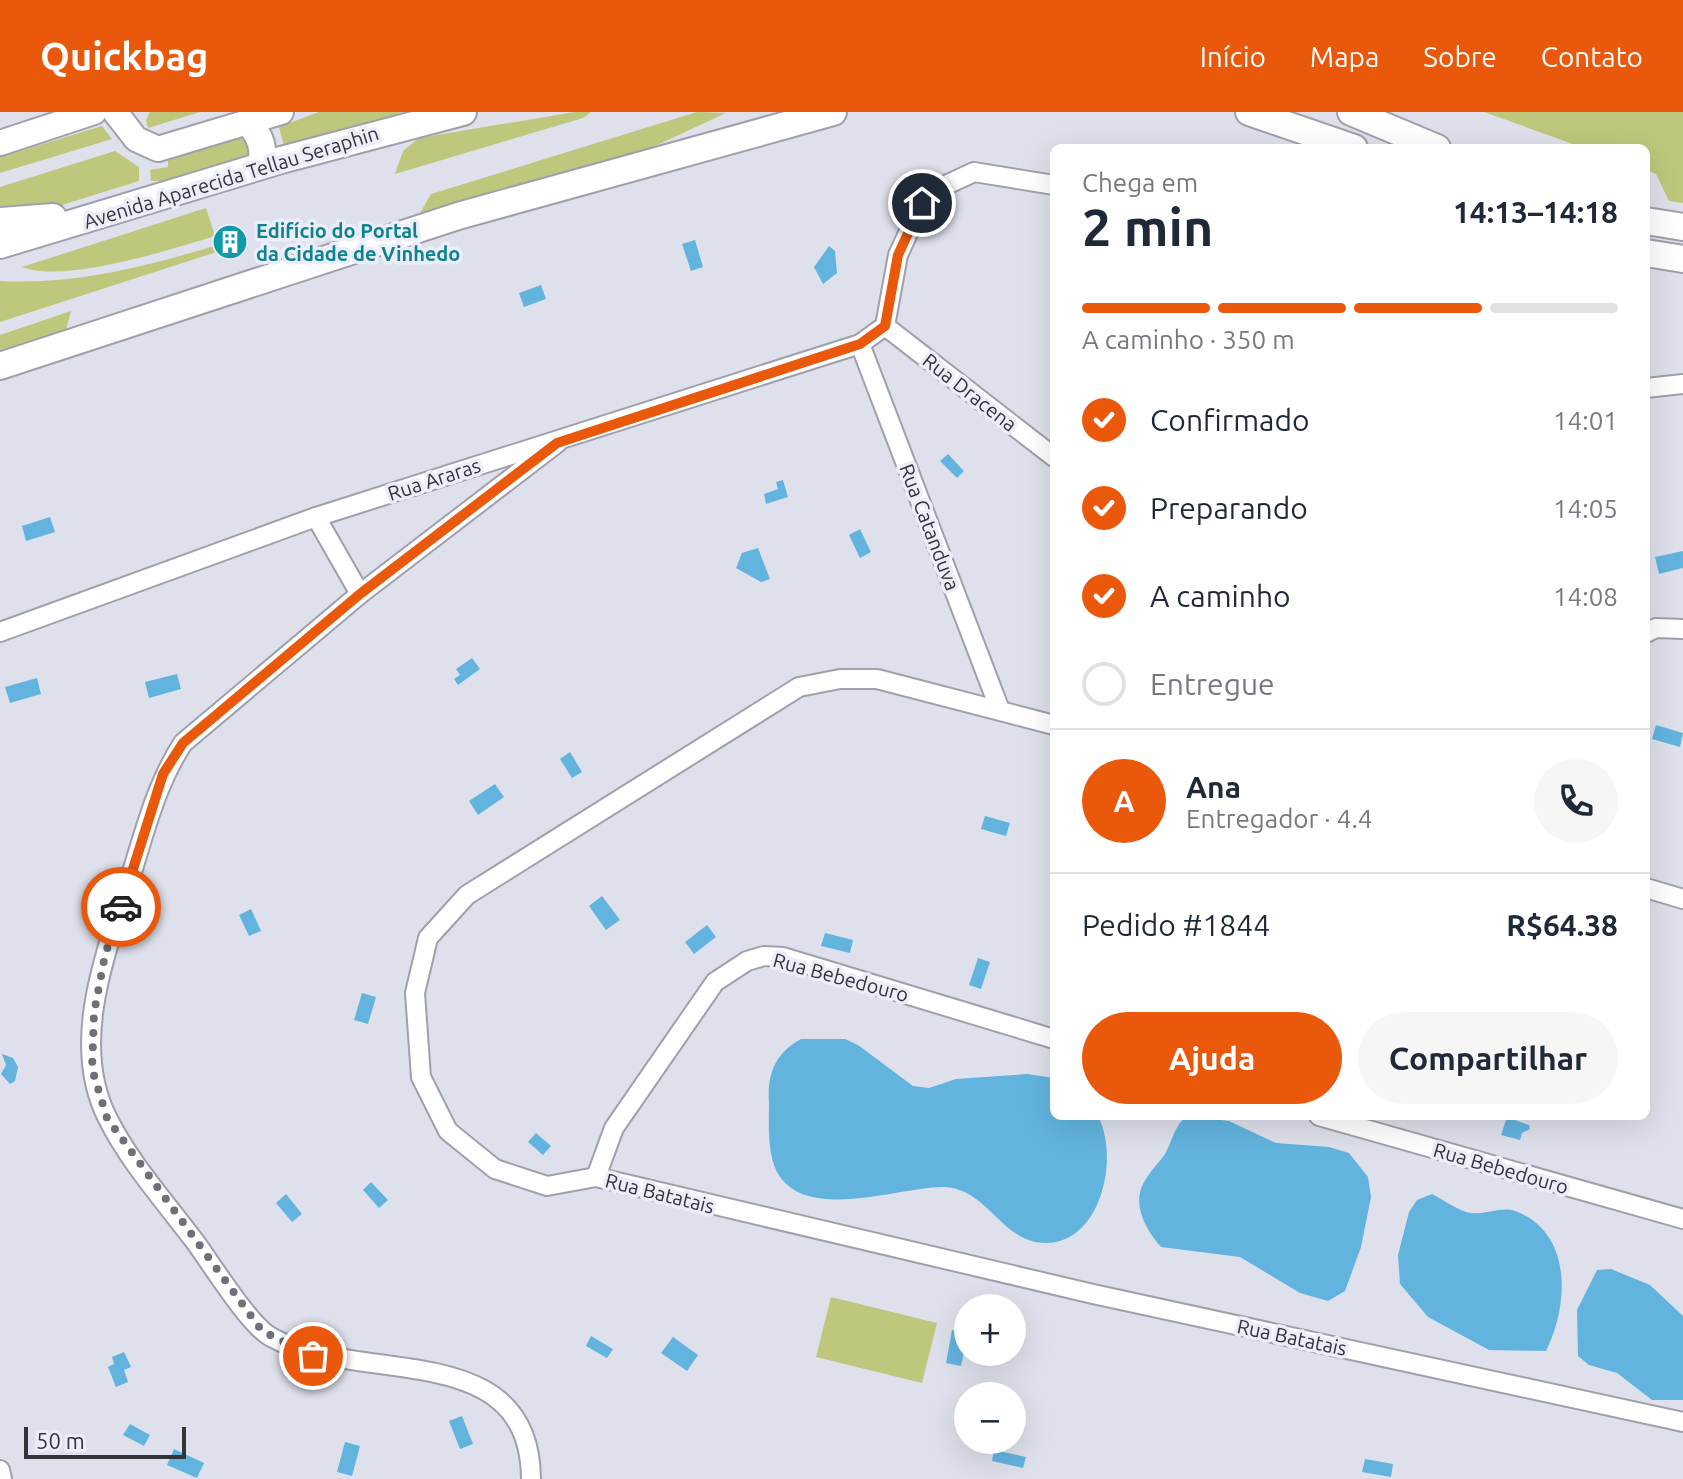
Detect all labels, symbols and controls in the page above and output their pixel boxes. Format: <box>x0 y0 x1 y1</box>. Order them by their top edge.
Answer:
text: Quickbag <box>40 35 208 77</box>
text: Início <box>1200 41 1266 72</box>
text: Mapa <box>1310 41 1379 72</box>
text: Sobre <box>1423 41 1497 72</box>
text: Contato <box>1541 41 1643 72</box>
street label: Avenida Aparecida Tellau Seraphin <box>81 121 381 233</box>
text: Chega em <box>1082 168 1198 197</box>
pin <box>888 169 956 237</box>
icon: home <box>900 181 944 225</box>
text: 14:13–14:18 <box>1453 195 1618 229</box>
text: 2 min <box>1082 198 1213 256</box>
place label: Edifício do Portal da Cidade de Vinhedo <box>256 219 460 265</box>
building icon: Edifício do Portal da Cidade de Vinhedo <box>211 223 249 261</box>
text: A caminho · 350 m <box>1082 325 1295 354</box>
street label: Rua Dracena <box>919 348 1021 436</box>
icon: check <box>1082 398 1126 442</box>
text: Confirmado <box>1150 403 1310 437</box>
text: 14:01 <box>1553 406 1618 435</box>
street label: Rua Araras <box>385 453 483 505</box>
street label: Rua Catanduva <box>895 460 965 594</box>
icon: check <box>1082 486 1126 530</box>
text: Preparando <box>1150 491 1308 525</box>
text: 14:05 <box>1553 494 1618 523</box>
icon: check <box>1082 574 1126 618</box>
text: A caminho <box>1150 579 1291 613</box>
text: 14:08 <box>1553 582 1618 611</box>
text: Entregue <box>1150 667 1275 701</box>
button: phone <box>1534 759 1618 843</box>
text: Ana <box>1186 770 1241 804</box>
text: A <box>1113 784 1135 818</box>
text: Entregador · 4.4 <box>1186 804 1372 833</box>
courier <box>81 867 161 947</box>
icon: car <box>99 885 143 929</box>
text: Pedido #1844 <box>1082 908 1270 942</box>
text: R$64.38 <box>1506 908 1618 942</box>
street label: Rua Bebedouro <box>771 948 911 1006</box>
button: Ajuda <box>1082 1012 1342 1104</box>
button: Compartilhar <box>1358 1012 1618 1104</box>
street label: Rua Bebedouro <box>1431 1138 1571 1198</box>
street label: Rua Batatais <box>603 1168 717 1218</box>
map controls <box>954 1294 1026 1454</box>
button: + <box>954 1294 1026 1366</box>
street label: Rua Batatais <box>1235 1314 1349 1360</box>
pin <box>279 1322 347 1390</box>
icon: bag <box>291 1334 335 1378</box>
button: − <box>954 1382 1026 1454</box>
scale bar <box>24 1423 186 1459</box>
text: 50 m <box>36 1428 85 1453</box>

